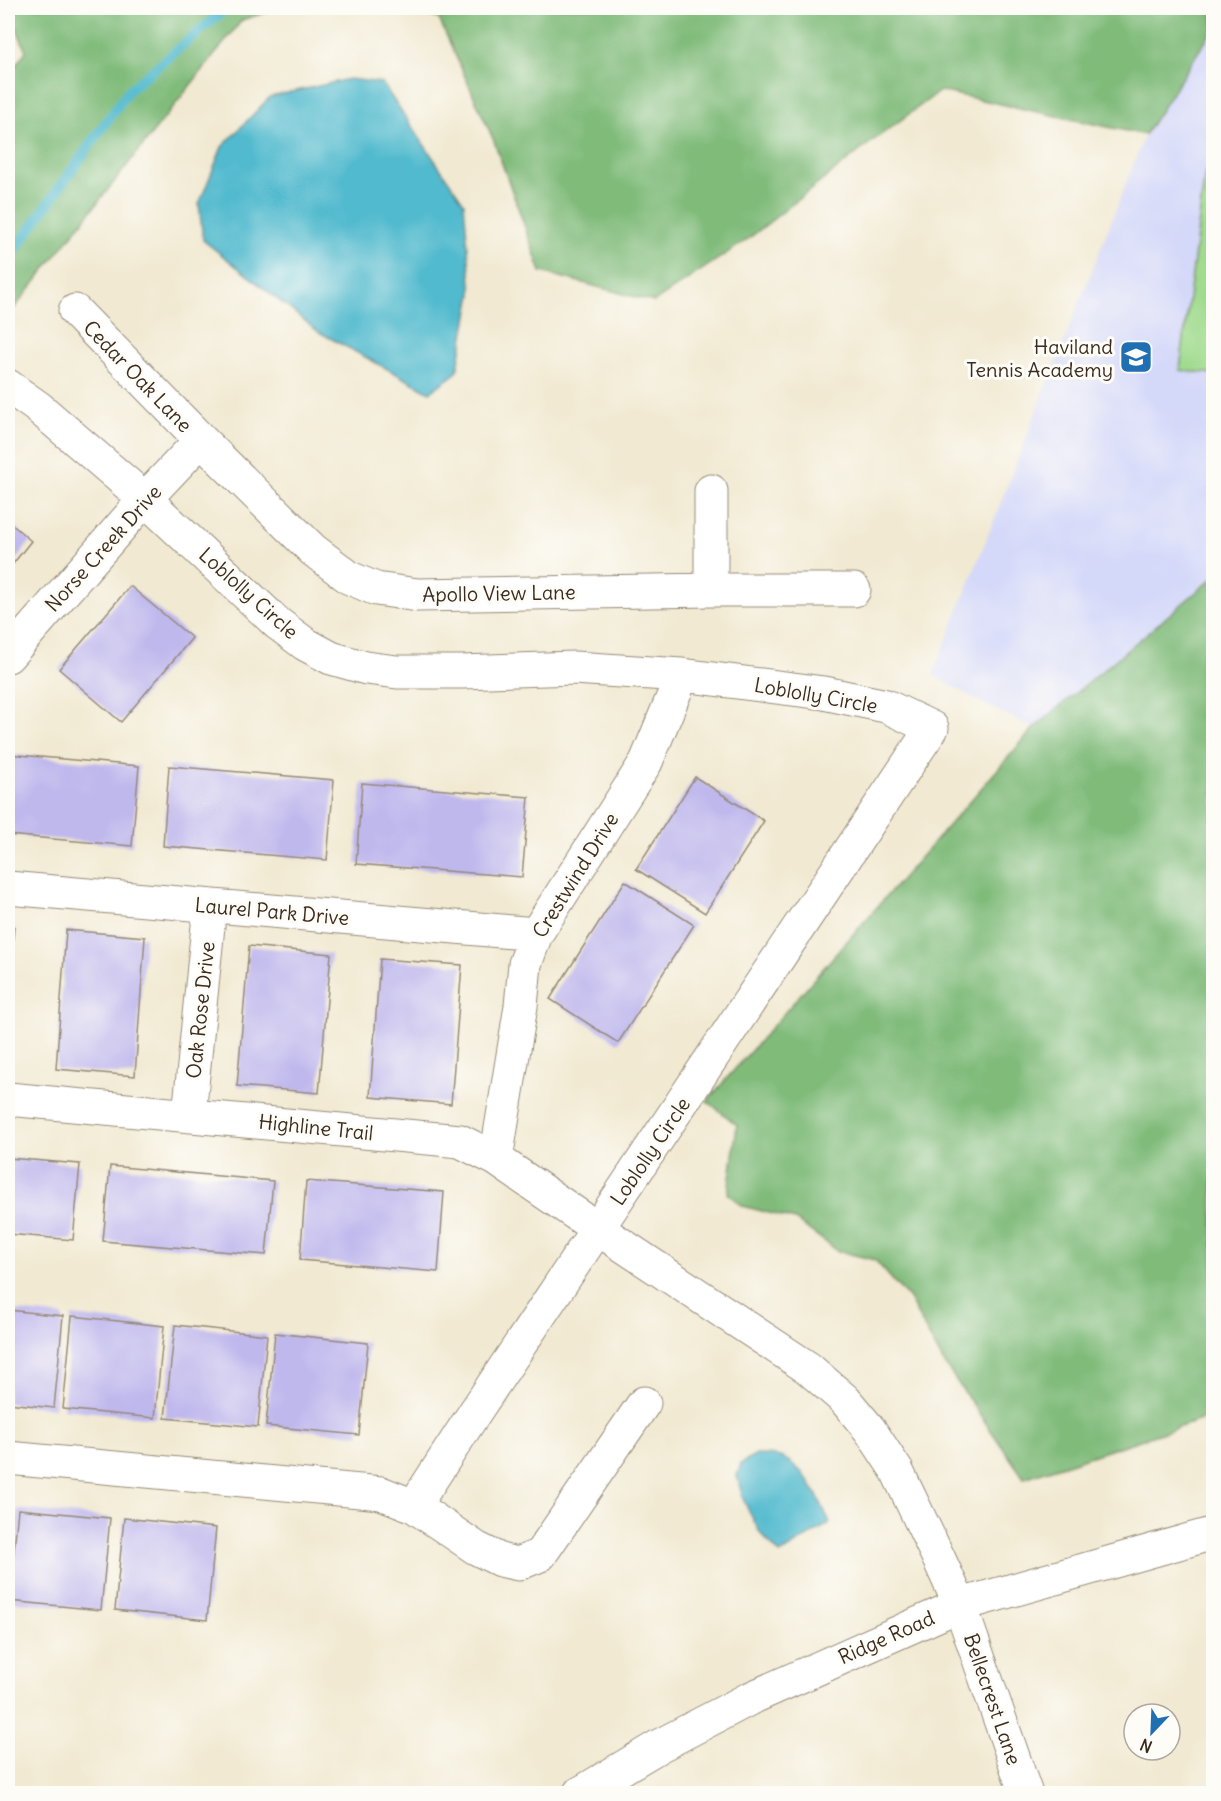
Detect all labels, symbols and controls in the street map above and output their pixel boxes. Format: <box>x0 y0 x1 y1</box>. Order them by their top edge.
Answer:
street label: Cedar Oak Lane <box>78 315 198 437</box>
place label: Haviland Tennis Academy <box>966 334 1113 382</box>
school or university icon: Haviland Tennis Academy <box>1118 339 1154 375</box>
street label: Norse Creek Drive <box>39 479 167 617</box>
street label: Loblolly Circle <box>194 542 304 644</box>
street label: Apollo View Lane <box>422 579 576 607</box>
street label: Loblolly Circle <box>752 672 880 718</box>
street label: Crestwind Drive <box>527 808 623 942</box>
street label: Laurel Park Drive <box>194 892 350 930</box>
street label: Oak Rose Drive <box>180 940 220 1080</box>
street label: Loblolly Circle <box>605 1092 695 1210</box>
street label: Highline Trail <box>257 1109 375 1145</box>
street label: Ridge Road <box>834 1605 938 1669</box>
street label: Bellecrest Lane <box>959 1630 1027 1768</box>
north arrow <box>1122 1702 1182 1762</box>
text: N <box>1137 1734 1155 1757</box>

